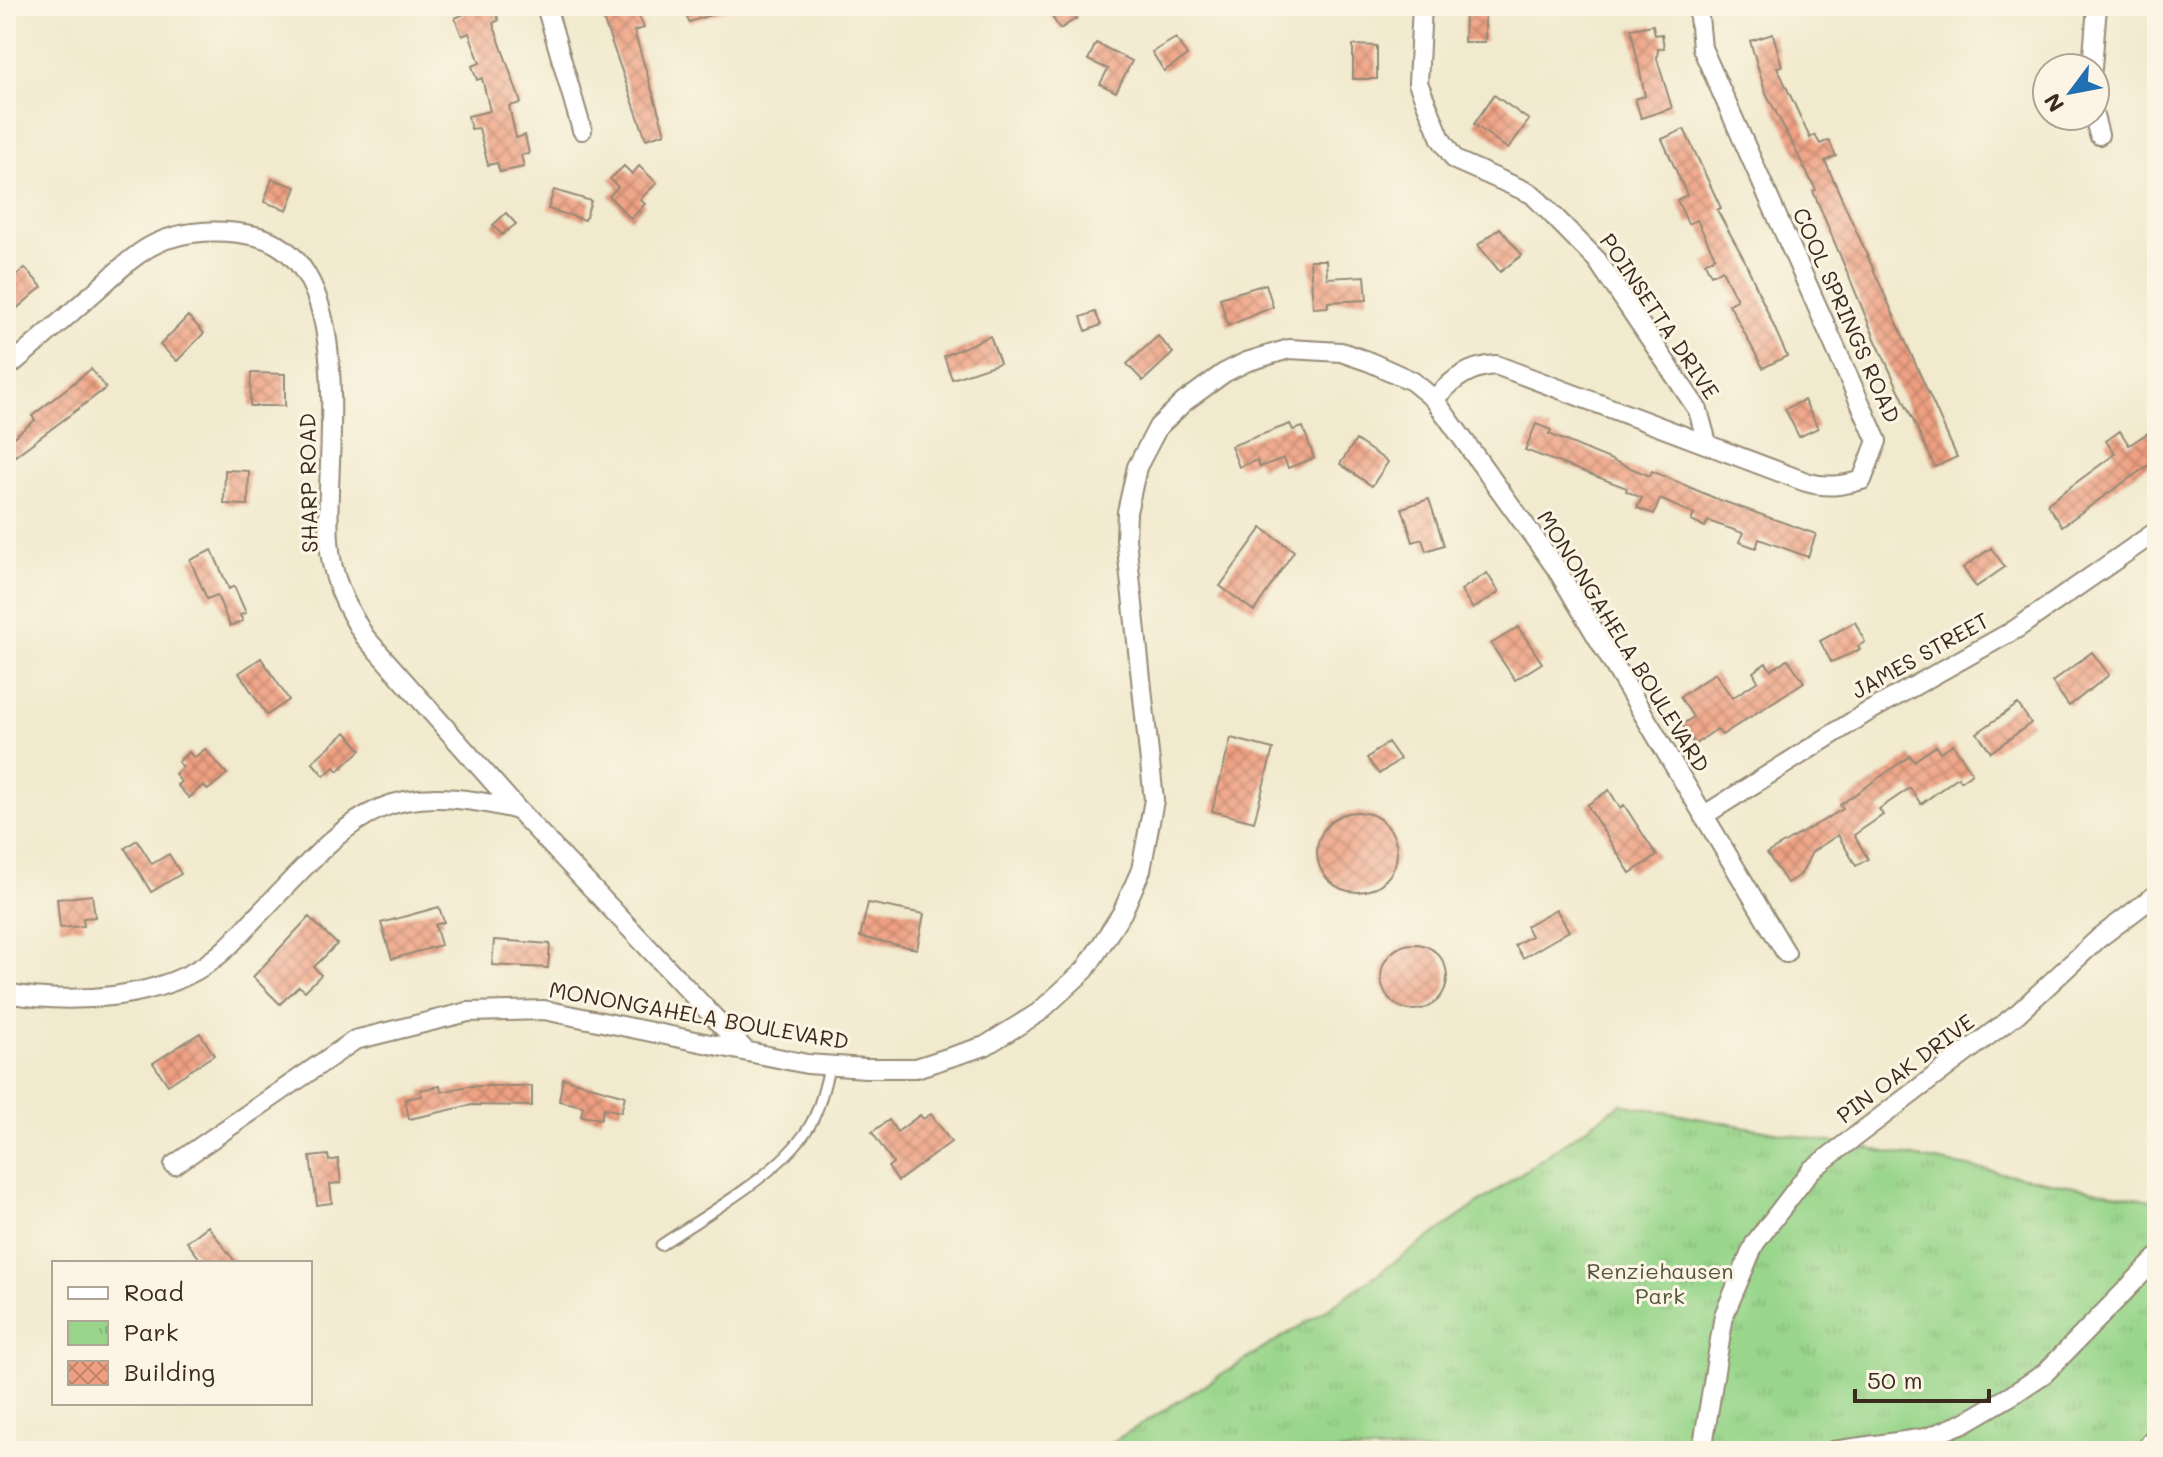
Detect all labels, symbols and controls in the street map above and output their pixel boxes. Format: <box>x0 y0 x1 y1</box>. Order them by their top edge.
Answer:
north arrow <box>2031 52 2111 132</box>
text: N <box>2037 88 2070 118</box>
street label: COOL SPRINGS ROAD <box>1786 203 1908 427</box>
street label: POINSETTA DRIVE <box>1594 227 1726 405</box>
street label: SHARP ROAD <box>292 413 324 553</box>
street label: MONONGAHELA BOULEVARD <box>1531 505 1717 777</box>
street label: JAMES STREET <box>1846 605 1994 705</box>
street label: MONONGAHELA BOULEVARD <box>547 974 851 1056</box>
street label: PIN OAK DRIVE <box>1830 1007 1980 1129</box>
park label: Renziehausen Park <box>1586 1256 1734 1310</box>
legend <box>52 1261 312 1405</box>
text: Road <box>124 1276 184 1307</box>
text: Park <box>124 1316 178 1347</box>
scale bar <box>1855 1353 1989 1403</box>
text: Building <box>124 1356 215 1387</box>
text: 50 m <box>1867 1364 1923 1395</box>

